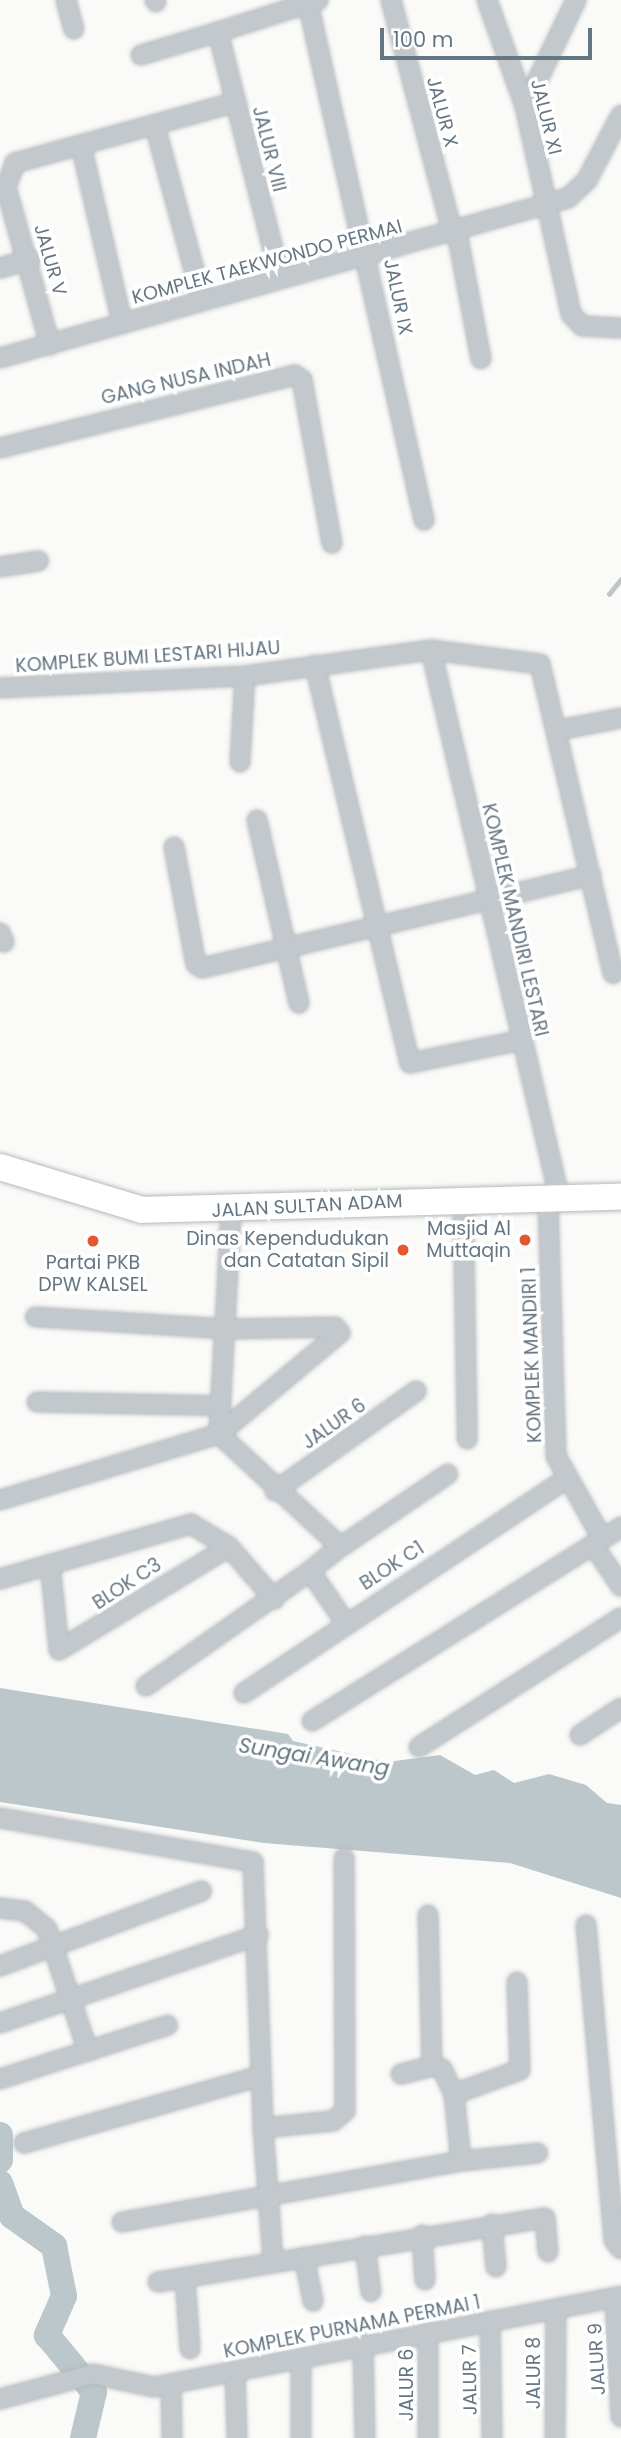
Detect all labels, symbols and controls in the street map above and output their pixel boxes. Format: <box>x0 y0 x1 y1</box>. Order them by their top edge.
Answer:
scale bar <box>383 14 595 58</box>
text: 100 m <box>393 25 453 54</box>
street label: JALUR X <box>422 74 462 150</box>
street label: JALUR XI <box>526 77 566 157</box>
street label: JALUR VIII <box>247 104 291 194</box>
street label: KOMPLEK TAEKWONDO PERMAI <box>129 215 405 309</box>
street label: JALUR V <box>29 222 71 298</box>
street label: JALUR IX <box>379 257 417 337</box>
street label: GANG NUSA INDAH <box>99 348 273 410</box>
street label: KOMPLEK BUMI LESTARI HIJAU <box>15 636 281 678</box>
street label: KOMPLEK MANDIRI LESTARI <box>477 801 553 1039</box>
street label: JALAN SULTAN ADAM <box>211 1190 403 1222</box>
place label: Masjid Al Muttaqin <box>426 1218 511 1262</box>
place label: Dinas Kependudukan dan Catatan Sipil <box>186 1228 389 1272</box>
marker: Masjid Al Muttaqin <box>517 1232 533 1248</box>
marker: Partai PKB DPW KALSEL <box>85 1233 101 1249</box>
marker: Dinas Kependudukan dan Catatan Sipil <box>395 1242 411 1258</box>
place label: Partai PKB DPW KALSEL <box>38 1252 148 1296</box>
street label: KOMPLEK MANDIRI 1 <box>518 1267 546 1443</box>
street label: JALUR 6 <box>298 1394 370 1454</box>
street label: BLOK C1 <box>356 1537 428 1595</box>
street label: BLOK C3 <box>88 1553 166 1615</box>
water label: Sungai Awang <box>237 1733 391 1781</box>
street label: KOMPLEK PURNAMA PERMAI 1 <box>222 2291 482 2363</box>
street label: JALUR 9 <box>584 2322 610 2396</box>
street label: JALUR 8 <box>523 2337 545 2409</box>
street label: JALUR 7 <box>458 2344 482 2416</box>
street label: JALUR 6 <box>396 2349 418 2421</box>

